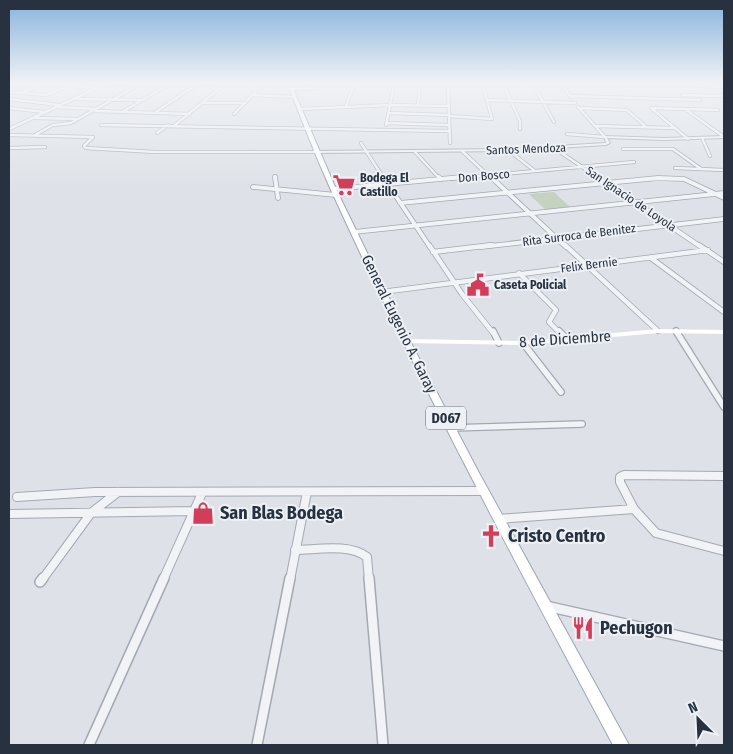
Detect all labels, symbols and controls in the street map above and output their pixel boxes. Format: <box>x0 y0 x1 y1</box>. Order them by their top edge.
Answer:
street label: Santos Mendoza <box>486 141 566 157</box>
street label: San Ignacio de Loyola <box>583 163 679 235</box>
street label: Don Bosco <box>458 167 510 185</box>
place label: Bodega El Castillo <box>360 171 409 199</box>
supermarket icon: Bodega El Castillo <box>331 172 357 198</box>
street label: Rita Surroca de Benitez <box>522 221 637 249</box>
street label: General Eugenio A. Garay <box>358 252 441 397</box>
street label: Felix Bernie <box>560 255 618 275</box>
public building icon: Caseta Policial <box>465 272 491 298</box>
place label: Caseta Policial <box>494 278 567 292</box>
street label: 8 de Diciembre <box>519 327 611 351</box>
road number: D067 <box>426 406 466 429</box>
shop icon: San Blas Bodega <box>190 500 216 526</box>
place label: San Blas Bodega <box>220 502 343 524</box>
church icon: Cristo Centro <box>478 523 504 549</box>
place label: Cristo Centro <box>508 525 606 547</box>
restaurant icon: Pechugon <box>570 615 596 641</box>
place label: Pechugon <box>600 617 673 639</box>
north arrow <box>673 694 723 744</box>
text: N <box>686 698 700 717</box>

